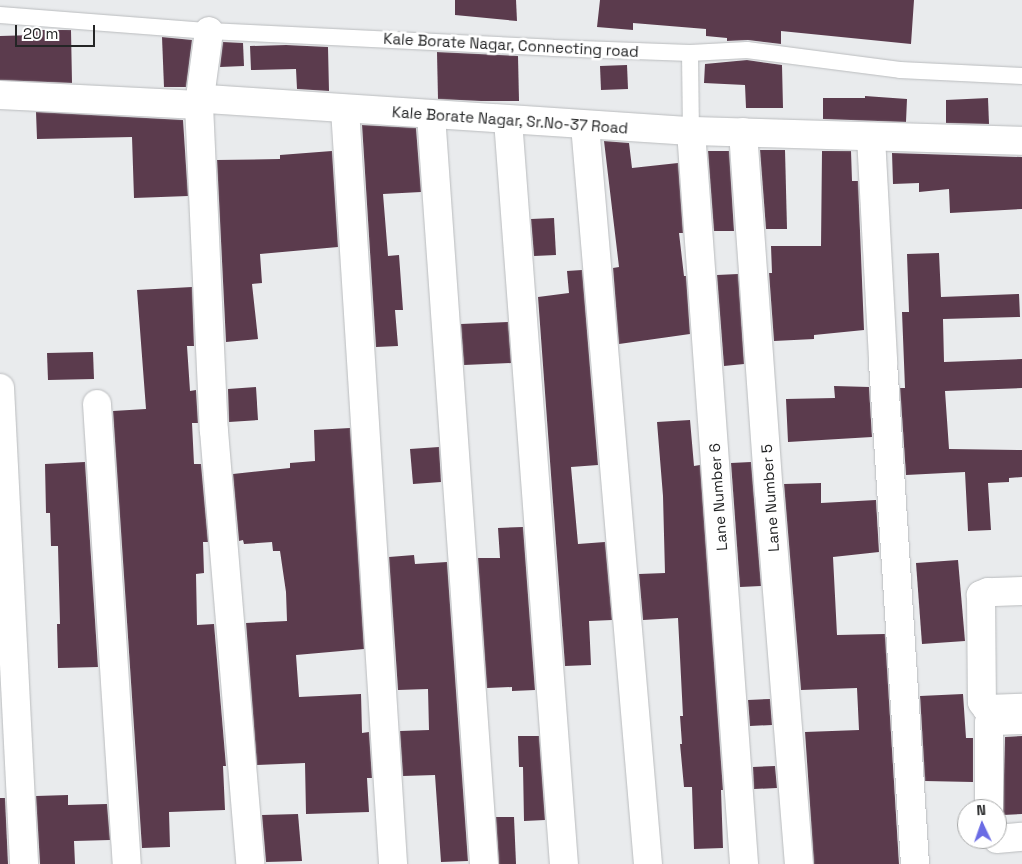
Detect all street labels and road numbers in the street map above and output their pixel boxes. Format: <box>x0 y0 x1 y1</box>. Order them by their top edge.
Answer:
street label: Kale Borate Nagar, Connecting road <box>383 29 639 61</box>
street label: Kale Borate Nagar, Sr.No-37 Road <box>391 103 629 137</box>
street label: Lane Number 6 <box>705 442 731 552</box>
street label: Lane Number 5 <box>757 444 783 552</box>

